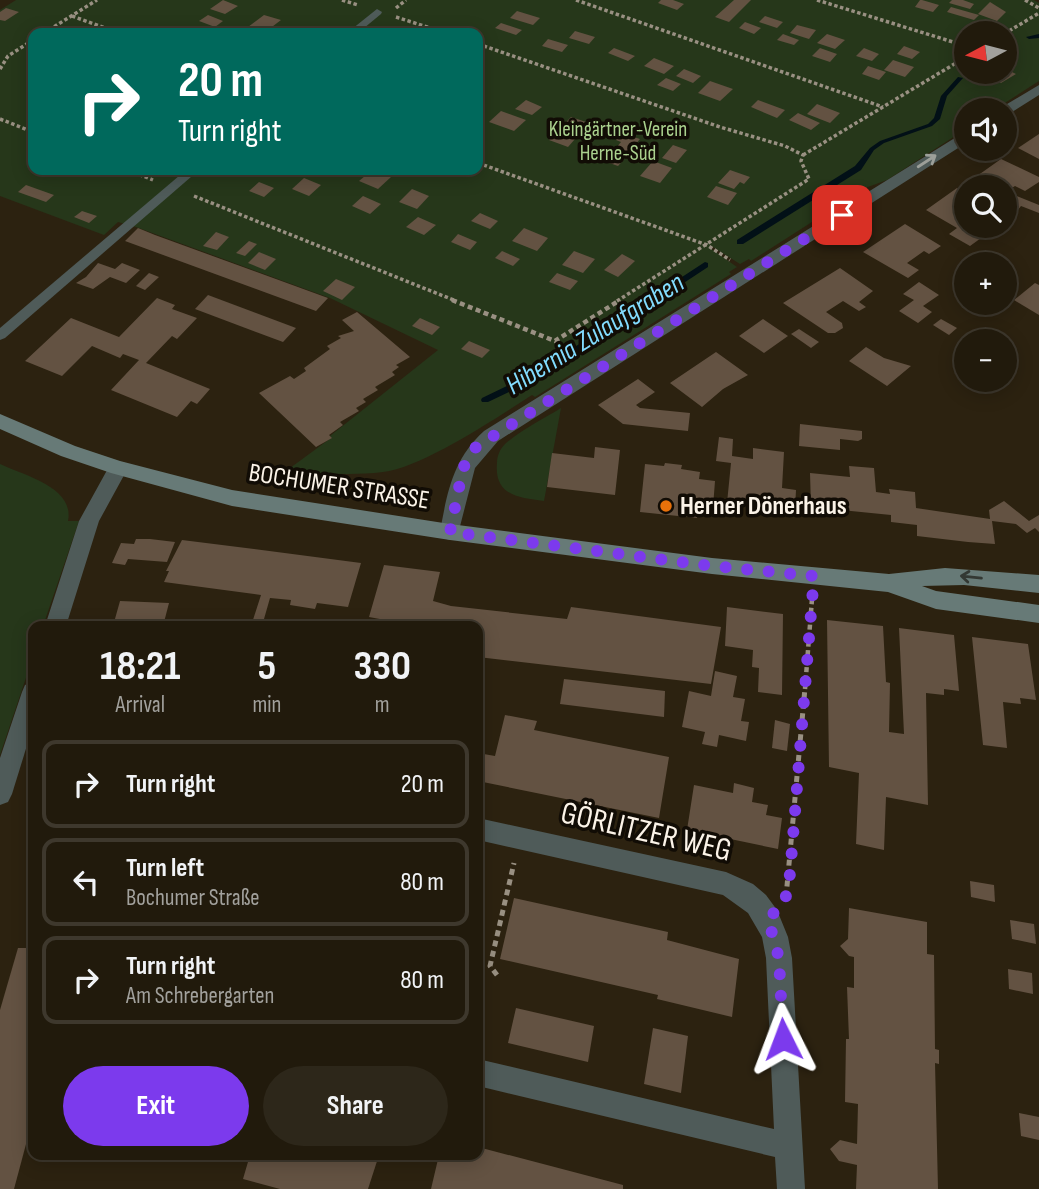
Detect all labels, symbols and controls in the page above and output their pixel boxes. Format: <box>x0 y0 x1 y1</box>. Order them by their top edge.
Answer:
north arrow <box>954 21 1017 84</box>
map controls <box>954 21 1017 392</box>
text: 20 m <box>178 52 263 111</box>
icon: right <box>63 56 154 147</box>
button: sound <box>954 98 1017 161</box>
text: Turn right <box>178 112 282 151</box>
park label: Kleingärtner-Verein Herne-Süd <box>549 117 687 166</box>
one-way arrow <box>916 154 936 168</box>
button: search <box>954 175 1017 238</box>
pin <box>812 185 872 245</box>
icon: arrive <box>823 196 861 234</box>
button: + <box>954 252 1017 315</box>
water label: Hibernia Zulaufgraben <box>500 266 690 402</box>
button: − <box>954 329 1017 392</box>
street label: BOCHUMER STRASSE <box>247 457 431 517</box>
place label: Herner Dönerhaus <box>680 491 847 522</box>
marker: Herner Dönerhaus <box>658 498 674 514</box>
one-way arrow <box>960 570 983 583</box>
text: 18:21 <box>100 641 181 692</box>
text: 5 <box>258 641 276 692</box>
text: 330 <box>353 641 411 692</box>
text: Arrival <box>116 691 165 719</box>
text: min <box>253 691 281 719</box>
text: m <box>375 691 390 719</box>
icon: right <box>67 765 105 803</box>
text: Turn right <box>126 769 215 800</box>
text: 20 m <box>401 769 444 800</box>
street label: GÖRLITZER WEG <box>557 793 735 871</box>
text: Turn left <box>126 853 204 884</box>
icon: left <box>67 863 105 901</box>
text: 80 m <box>400 867 444 898</box>
text: Bochumer Straße <box>126 884 260 912</box>
text: Turn right <box>126 951 215 982</box>
icon: right <box>67 961 105 999</box>
text: 80 m <box>400 965 444 996</box>
text: Am Schrebergarten <box>126 982 274 1010</box>
position arrow <box>746 1002 820 1076</box>
button: Exit <box>63 1066 249 1146</box>
button: Share <box>263 1066 448 1146</box>

